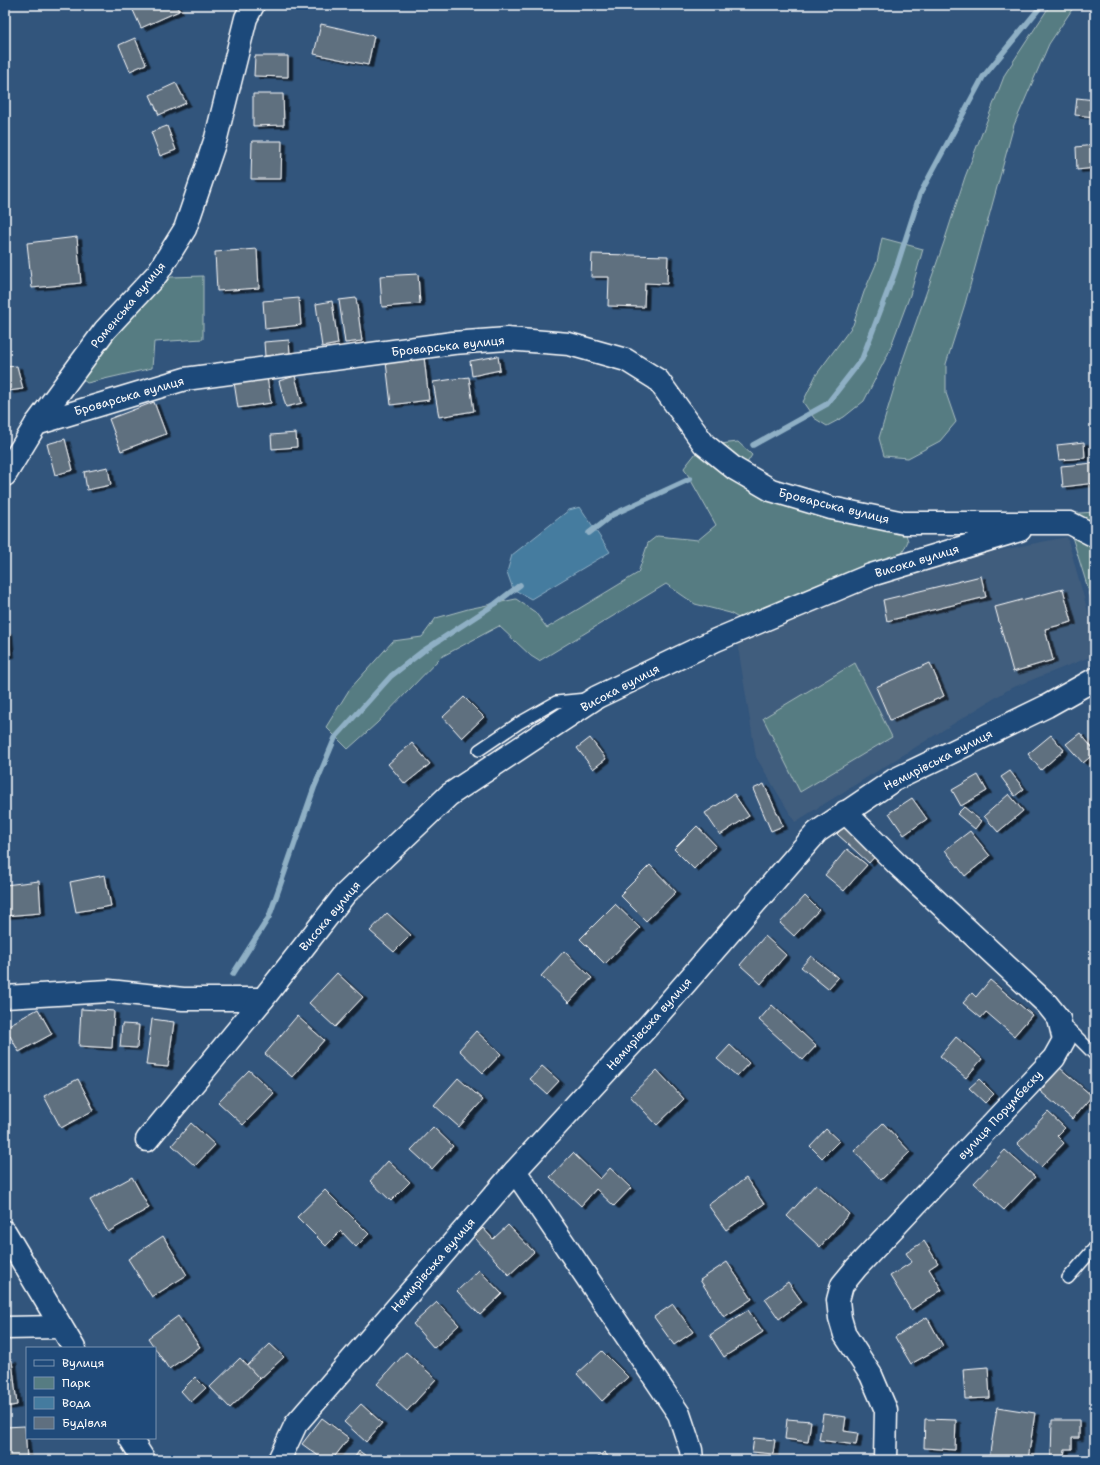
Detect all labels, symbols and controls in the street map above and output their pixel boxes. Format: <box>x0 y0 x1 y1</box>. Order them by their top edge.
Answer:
street label: Роменська вулиця <box>87 258 169 352</box>
street label: Броварська вулиця <box>391 332 505 360</box>
street label: Броварська вулиця <box>72 373 186 419</box>
street label: Броварська вулиця <box>777 484 891 528</box>
street label: Висока вулиця <box>873 541 961 581</box>
street label: Висока вулиця <box>578 660 662 716</box>
street label: Немирівська вулиця <box>881 726 995 794</box>
street label: Висока вулиця <box>296 877 364 955</box>
street label: Немирівська вулиця <box>603 974 695 1074</box>
street label: вулиця Порумбеску <box>954 1067 1046 1163</box>
street label: Немирівська вулиця <box>388 1214 478 1316</box>
legend <box>26 1347 156 1439</box>
text: Вулиця <box>62 1355 104 1371</box>
text: Парк <box>62 1375 91 1391</box>
text: Вода <box>62 1395 91 1411</box>
text: Будівля <box>62 1415 107 1431</box>

